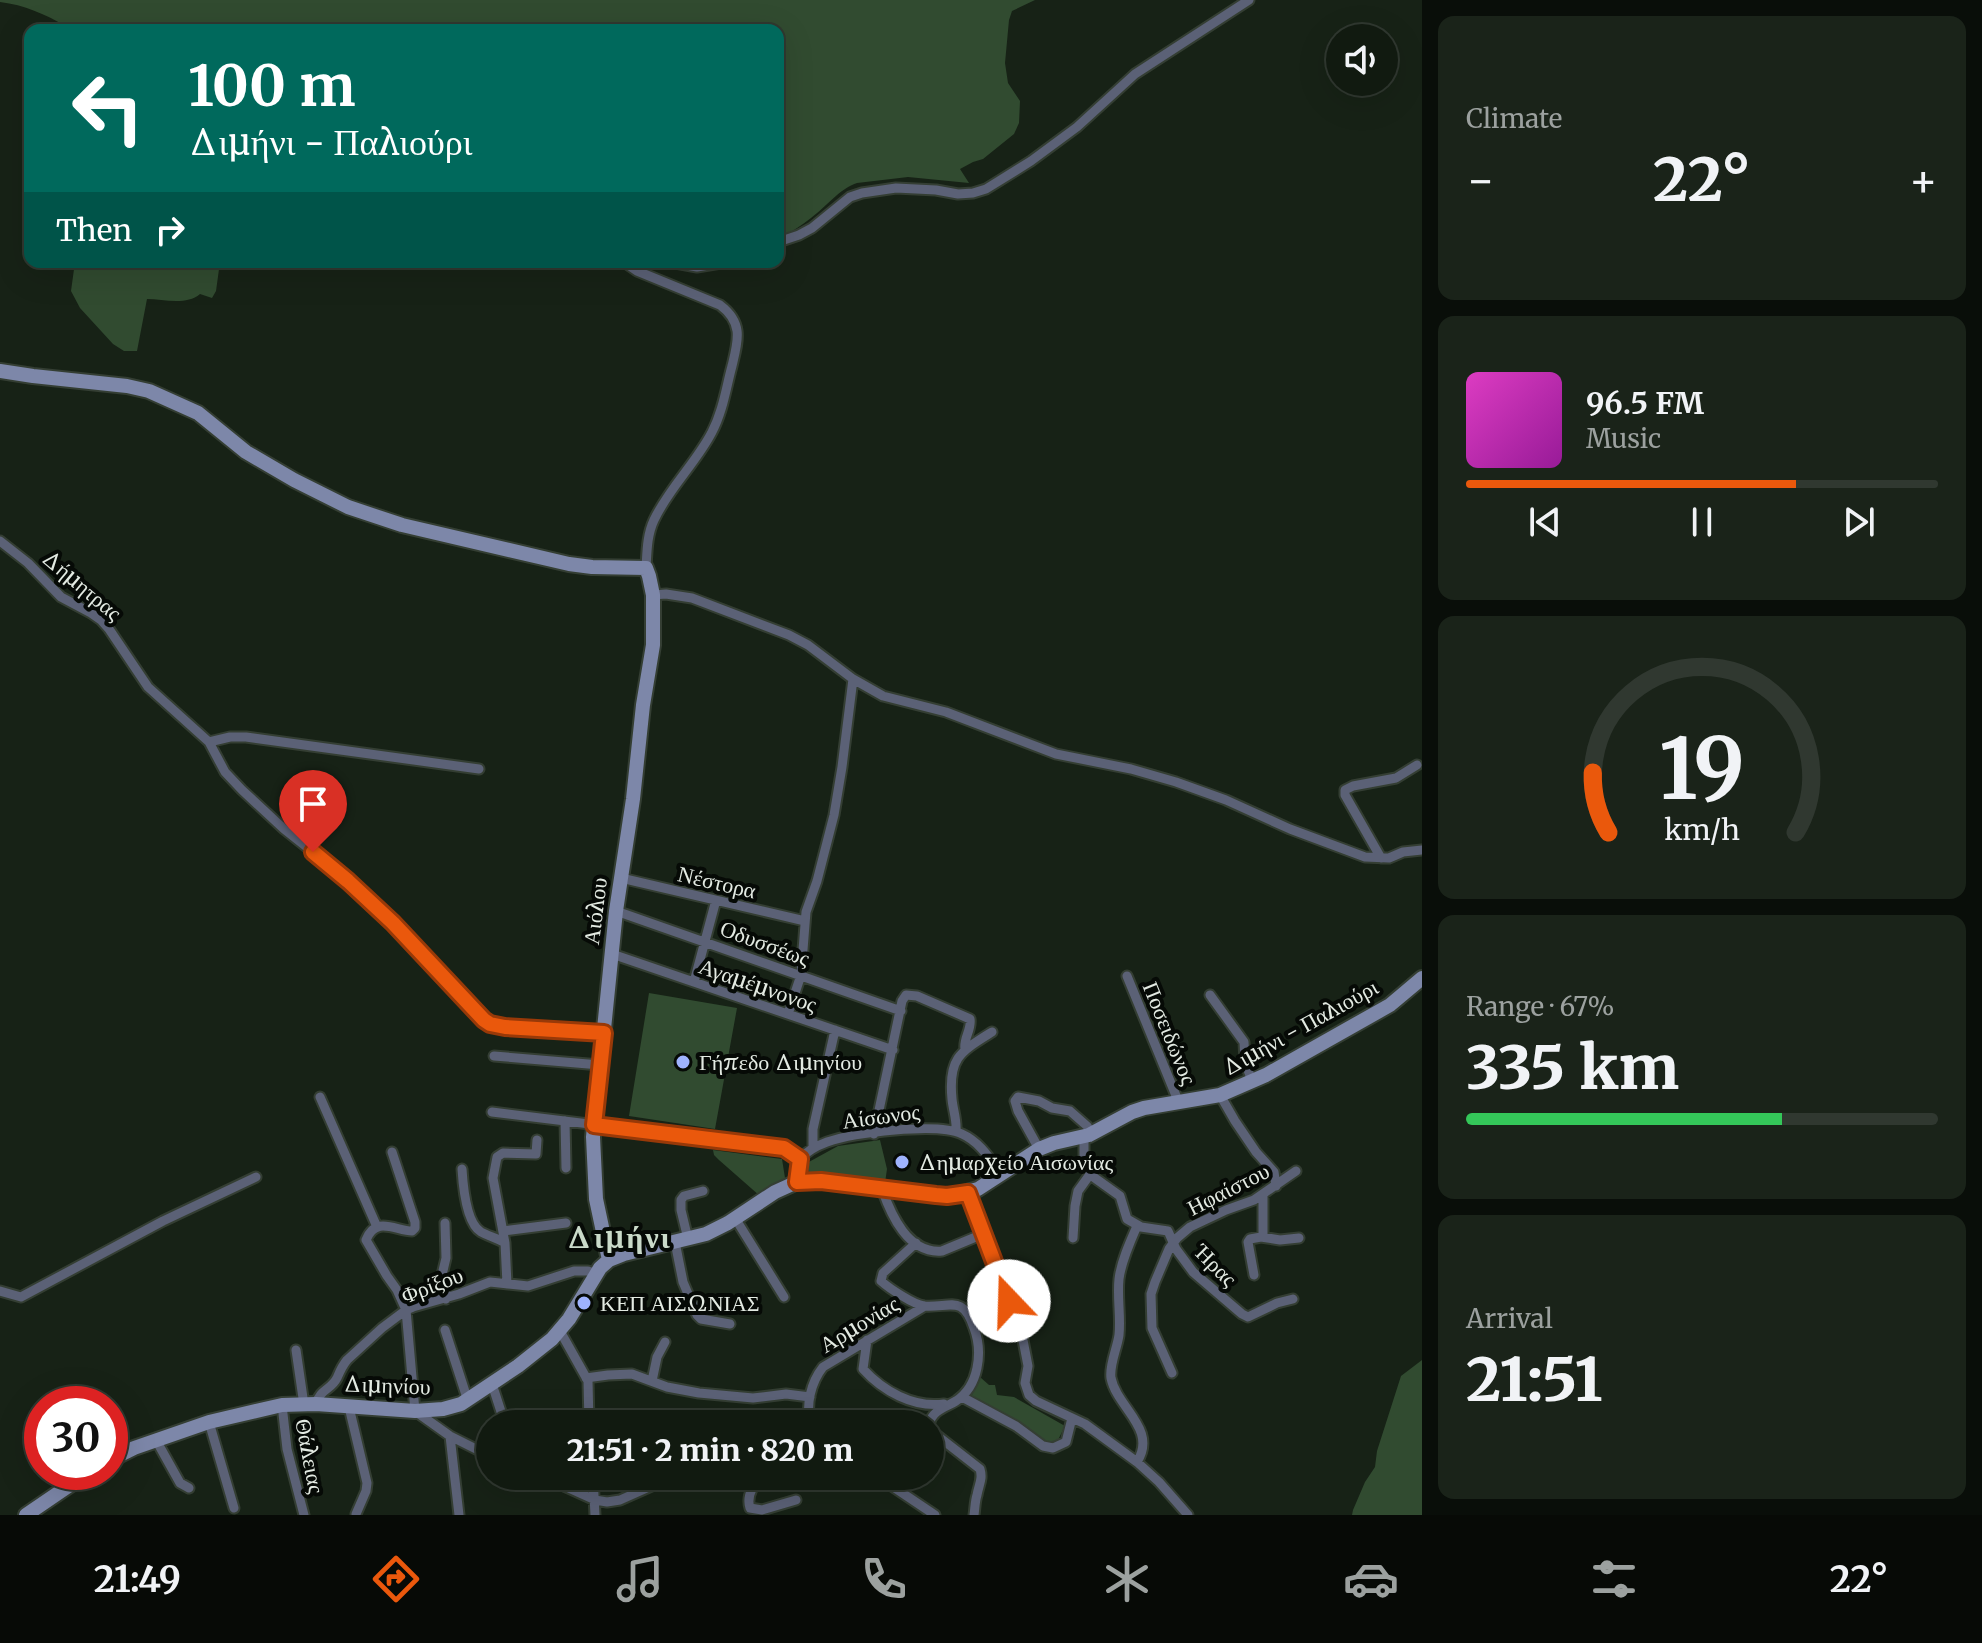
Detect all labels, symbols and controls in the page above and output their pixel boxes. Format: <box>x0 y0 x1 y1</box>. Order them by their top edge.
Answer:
map controls <box>1326 24 1398 96</box>
button: sound <box>1326 24 1398 96</box>
text: 100 m <box>188 51 356 121</box>
icon: left <box>56 56 160 160</box>
text: Climate <box>1466 102 1562 135</box>
text: Διμήνι - Παλιούρι <box>188 120 473 165</box>
text: 22° <box>1653 142 1751 217</box>
text: − <box>1466 153 1495 208</box>
text: + <box>1909 153 1938 208</box>
icon: right <box>148 208 192 252</box>
text: Then <box>56 211 132 249</box>
text: 96.5 FM <box>1586 384 1704 422</box>
text: Music <box>1586 422 1661 455</box>
icon: previous <box>1523 500 1567 544</box>
icon: pause <box>1680 500 1724 544</box>
icon: next <box>1837 500 1881 544</box>
street label: Δήμητρας <box>36 544 128 627</box>
text: 19 <box>1659 717 1745 822</box>
pin <box>279 770 347 852</box>
icon: arrive <box>291 782 335 826</box>
text: km/h <box>1664 813 1740 849</box>
street label: Νέστορα <box>675 859 759 905</box>
street label: Αιόλου <box>577 876 613 946</box>
street label: Οδυσσέως <box>716 914 814 972</box>
street label: Αγαμέμνονος <box>695 952 821 1018</box>
street label: Διμήνι - Παλιούρι <box>1217 973 1383 1081</box>
street label: Ποσειδώνος <box>1137 977 1203 1089</box>
text: Range · 67% <box>1466 990 1614 1023</box>
text: 335 km <box>1466 1030 1679 1105</box>
place label: Γήπεδο Διμηνίου <box>699 1048 862 1076</box>
marker: Γήπεδο Διμηνίου <box>674 1053 692 1071</box>
street label: Αίσωνος <box>841 1097 922 1135</box>
place label: Δημαρχείο Αισωνίας <box>918 1148 1113 1176</box>
marker: Δημαρχείο Αισωνίας <box>893 1153 911 1171</box>
street label: Ηφαίστου <box>1182 1156 1274 1222</box>
district label: Διμήνι <box>566 1218 672 1256</box>
street label: Ήρας <box>1188 1237 1243 1292</box>
position arrow <box>967 1259 1051 1343</box>
street label: Φρίξου <box>397 1260 467 1310</box>
place label: ΚΕΠ ΑΙΣΩΝΙΑΣ <box>600 1289 760 1317</box>
street label: Αρμονίας <box>814 1289 904 1359</box>
marker: ΚΕΠ ΑΙΣΩΝΙΑΣ <box>575 1294 593 1312</box>
text: Arrival <box>1466 1302 1553 1335</box>
text: 21:51 <box>1466 1342 1603 1417</box>
street label: Διμηνίου <box>343 1369 431 1401</box>
speed limit sign: 30 <box>24 1386 128 1490</box>
street label: Θάλειας <box>289 1416 331 1496</box>
text: 21:51 · 2 min · 820 m <box>567 1431 853 1469</box>
icon: directions <box>368 1551 424 1607</box>
icon: music <box>612 1551 668 1607</box>
icon: phone <box>856 1551 912 1607</box>
icon: climate <box>1099 1551 1155 1607</box>
icon: car <box>1343 1551 1399 1607</box>
icon: filters <box>1586 1551 1642 1607</box>
text: 21:49 <box>94 1557 181 1602</box>
text: 22° <box>1830 1557 1888 1602</box>

